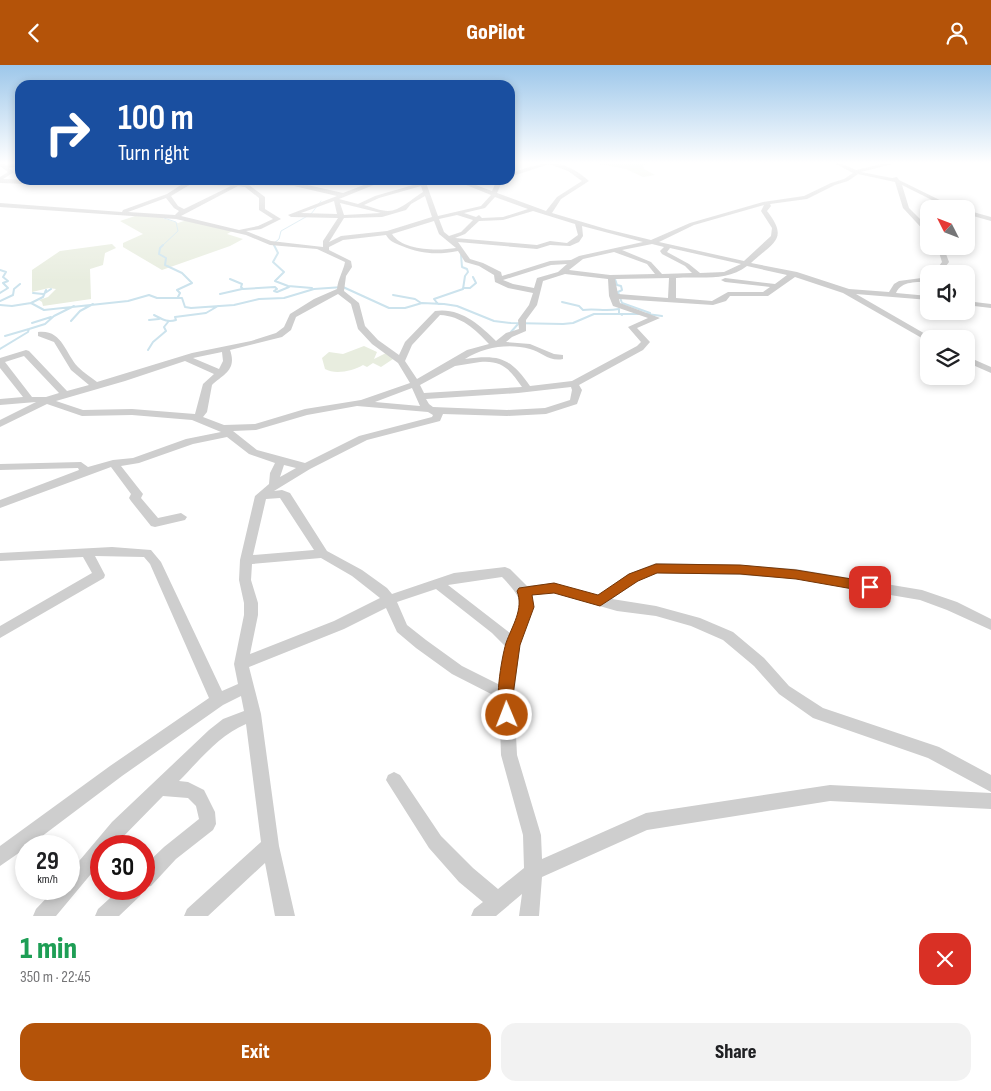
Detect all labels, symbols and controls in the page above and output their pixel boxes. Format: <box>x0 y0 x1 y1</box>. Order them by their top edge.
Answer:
icon: back <box>20 19 48 47</box>
text: GoPilot <box>466 19 525 46</box>
icon: person <box>943 19 971 47</box>
text: 100 m <box>118 97 194 140</box>
icon: right <box>35 100 100 165</box>
text: Turn right <box>118 140 189 167</box>
north arrow <box>920 200 975 255</box>
map controls <box>920 200 975 385</box>
button: sound <box>920 265 975 320</box>
button: layers <box>920 330 975 385</box>
pin <box>849 566 891 608</box>
icon: arrive <box>856 573 884 601</box>
position arrow <box>480 688 532 740</box>
speed limit sign: 30 <box>90 835 155 900</box>
text: 29 <box>36 846 59 877</box>
text: km/h <box>37 872 58 887</box>
text: 1 min <box>20 931 77 967</box>
button: close <box>919 933 971 985</box>
text: 350 m · 22:45 <box>20 968 91 987</box>
button: Exit <box>20 1023 491 1081</box>
button: Share <box>501 1023 971 1081</box>

